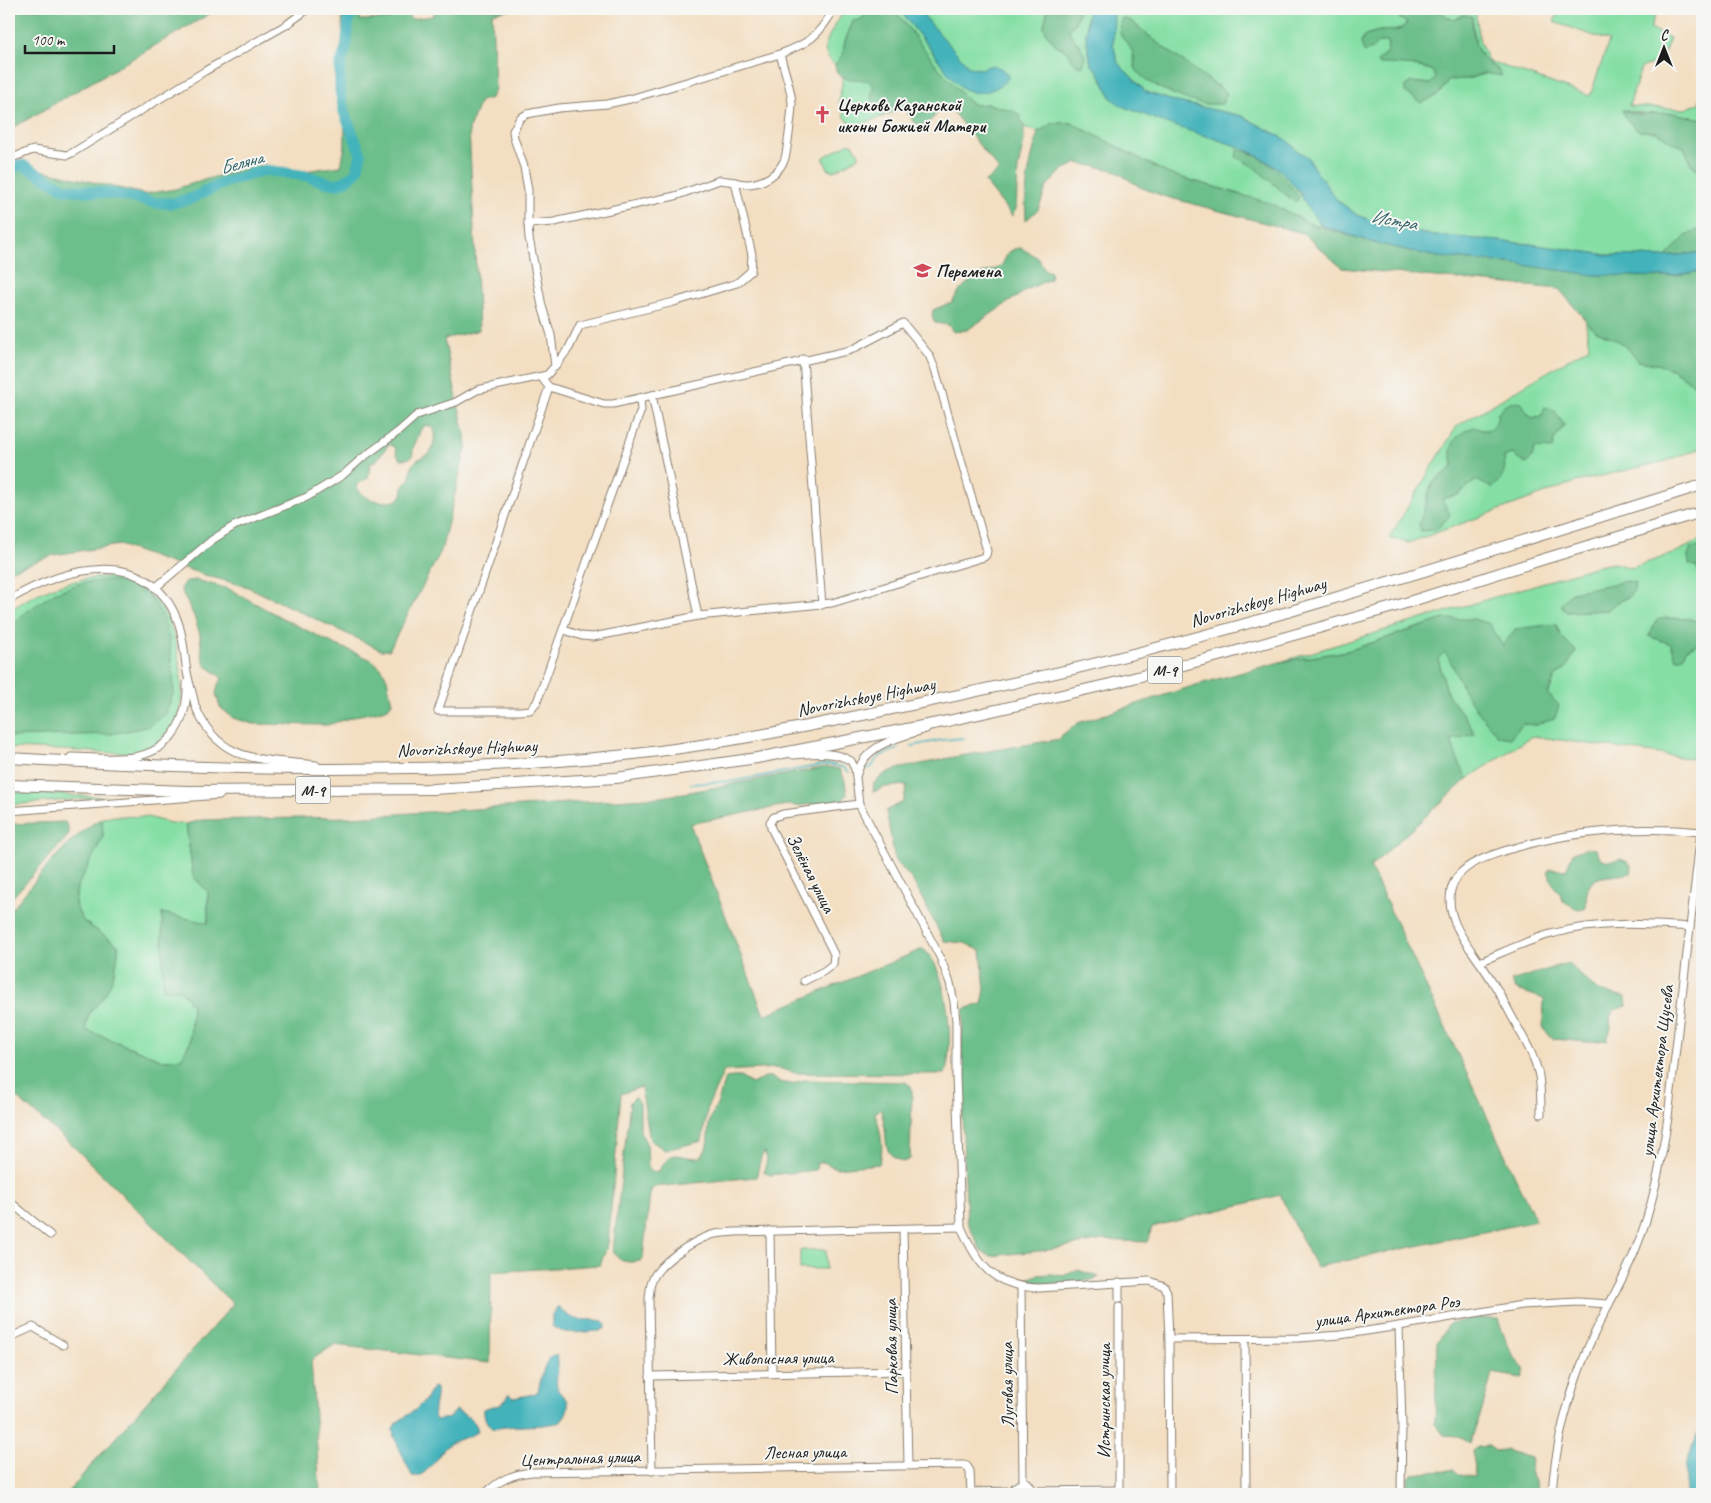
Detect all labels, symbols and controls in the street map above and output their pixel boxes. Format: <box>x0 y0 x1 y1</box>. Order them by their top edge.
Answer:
scale bar <box>25 22 114 54</box>
north arrow <box>1638 22 1688 72</box>
text: С <box>1661 27 1670 44</box>
text: 100 m <box>32 31 66 50</box>
place label: Церковь Казанской иконы Божией Матери <box>837 94 987 137</box>
church icon: Церковь Казанской иконы Божией Матери <box>813 105 833 125</box>
water label: Беляна <box>217 145 268 180</box>
water label: Истра <box>1369 204 1420 236</box>
place label: Перемена <box>936 260 1003 282</box>
school or university icon: Перемена <box>912 261 932 281</box>
street label: Novorizhskoye Highway <box>1188 572 1330 632</box>
road number: М-9 <box>1148 656 1182 684</box>
street label: Novorizhskoye Highway <box>795 672 939 721</box>
street label: Novorizhskoye Highway <box>397 734 539 761</box>
road number: М-9 <box>296 776 330 804</box>
street label: Зелёная улица <box>782 830 841 918</box>
street label: улица Архитектора Щусева <box>1635 983 1679 1159</box>
street label: улица Архитектора Роэ <box>1312 1290 1462 1332</box>
street label: Парковая улица <box>879 1298 903 1395</box>
street label: Луговая улица <box>995 1341 1019 1428</box>
street label: Истринская улица <box>1093 1342 1115 1458</box>
street label: Живописная улица <box>722 1346 836 1370</box>
street label: Лесная улица <box>764 1440 848 1464</box>
street label: Центральная улица <box>519 1445 642 1471</box>

